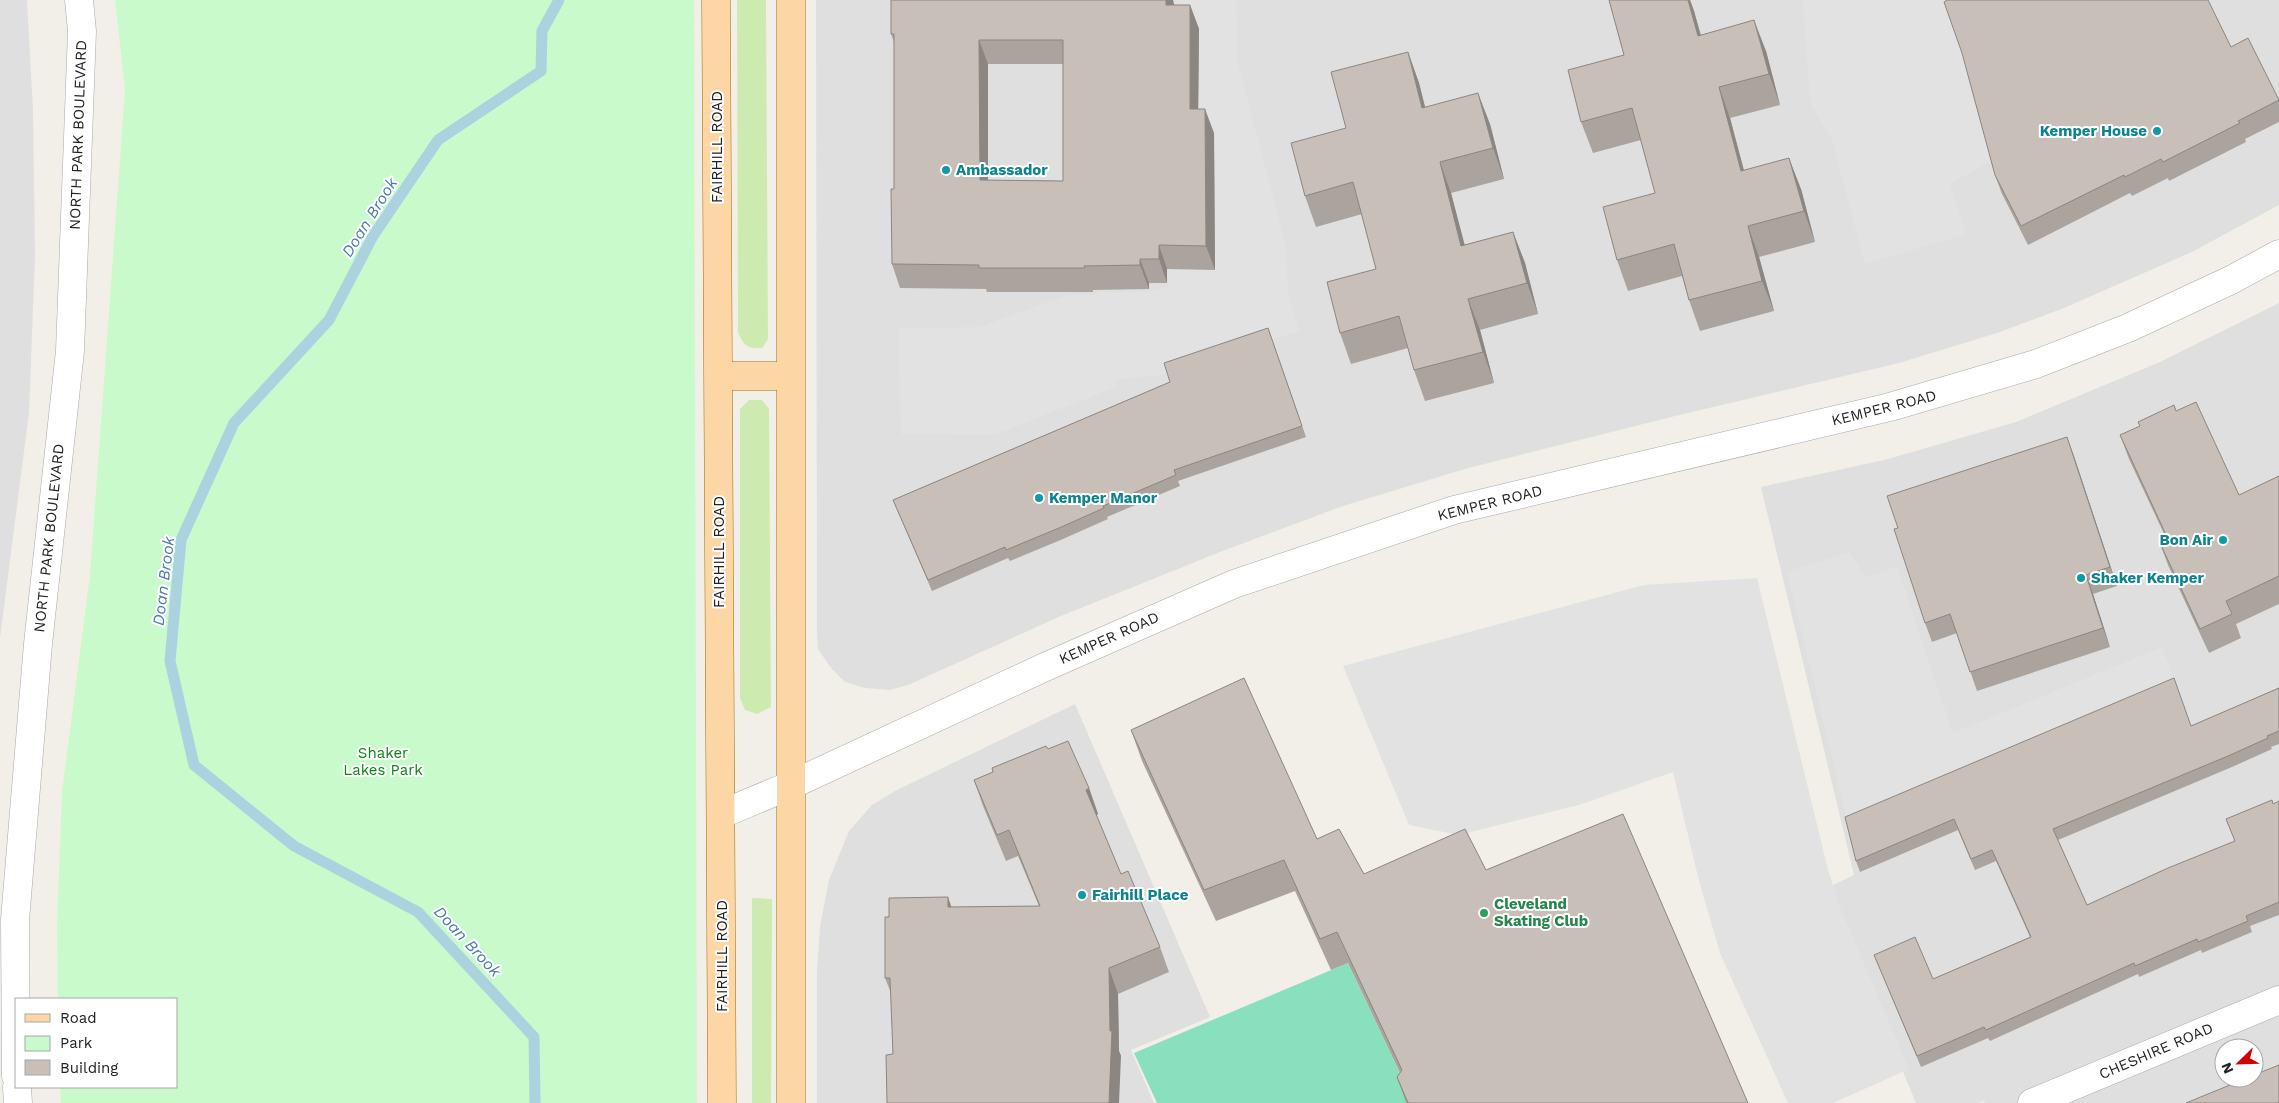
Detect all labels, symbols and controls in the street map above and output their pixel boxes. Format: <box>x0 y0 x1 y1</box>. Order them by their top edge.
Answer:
street label: NORTH PARK BOULEVARD <box>66 40 90 230</box>
street label: FAIRHILL ROAD <box>708 91 726 203</box>
place label: Kemper House <box>2040 122 2147 140</box>
marker: Kemper House <box>2151 125 2163 137</box>
place label: Ambassador <box>956 161 1048 179</box>
marker: Ambassador <box>940 164 952 176</box>
water label: Doan Brook <box>338 173 402 260</box>
street label: KEMPER ROAD <box>1830 386 1938 430</box>
street label: NORTH PARK BOULEVARD <box>30 443 68 633</box>
street label: KEMPER ROAD <box>1436 481 1544 525</box>
place label: Kemper Manor <box>1049 489 1158 507</box>
marker: Kemper Manor <box>1033 492 1045 504</box>
street label: FAIRHILL ROAD <box>710 496 728 608</box>
place label: Bon Air <box>2160 531 2214 549</box>
water label: Doan Brook <box>149 534 179 627</box>
marker: Bon Air <box>2217 534 2229 546</box>
place label: Shaker Kemper <box>2091 569 2204 587</box>
marker: Shaker Kemper <box>2075 572 2087 584</box>
street label: KEMPER ROAD <box>1056 608 1162 668</box>
park label: Shaker Lakes Park <box>343 744 423 779</box>
place label: Fairhill Place <box>1092 886 1189 904</box>
marker: Fairhill Place <box>1076 889 1088 901</box>
place label: Cleveland Skating Club <box>1494 895 1588 930</box>
street label: FAIRHILL ROAD <box>713 900 731 1012</box>
water label: Doan Brook <box>430 902 506 982</box>
marker: Cleveland Skating Club <box>1478 907 1490 919</box>
legend <box>15 998 178 1088</box>
text: Road <box>60 1009 97 1027</box>
street label: CHESHIRE ROAD <box>2096 1019 2216 1083</box>
text: Park <box>60 1034 93 1052</box>
north arrow <box>2214 1038 2264 1088</box>
text: Building <box>60 1059 118 1077</box>
text: N <box>2218 1060 2236 1076</box>

